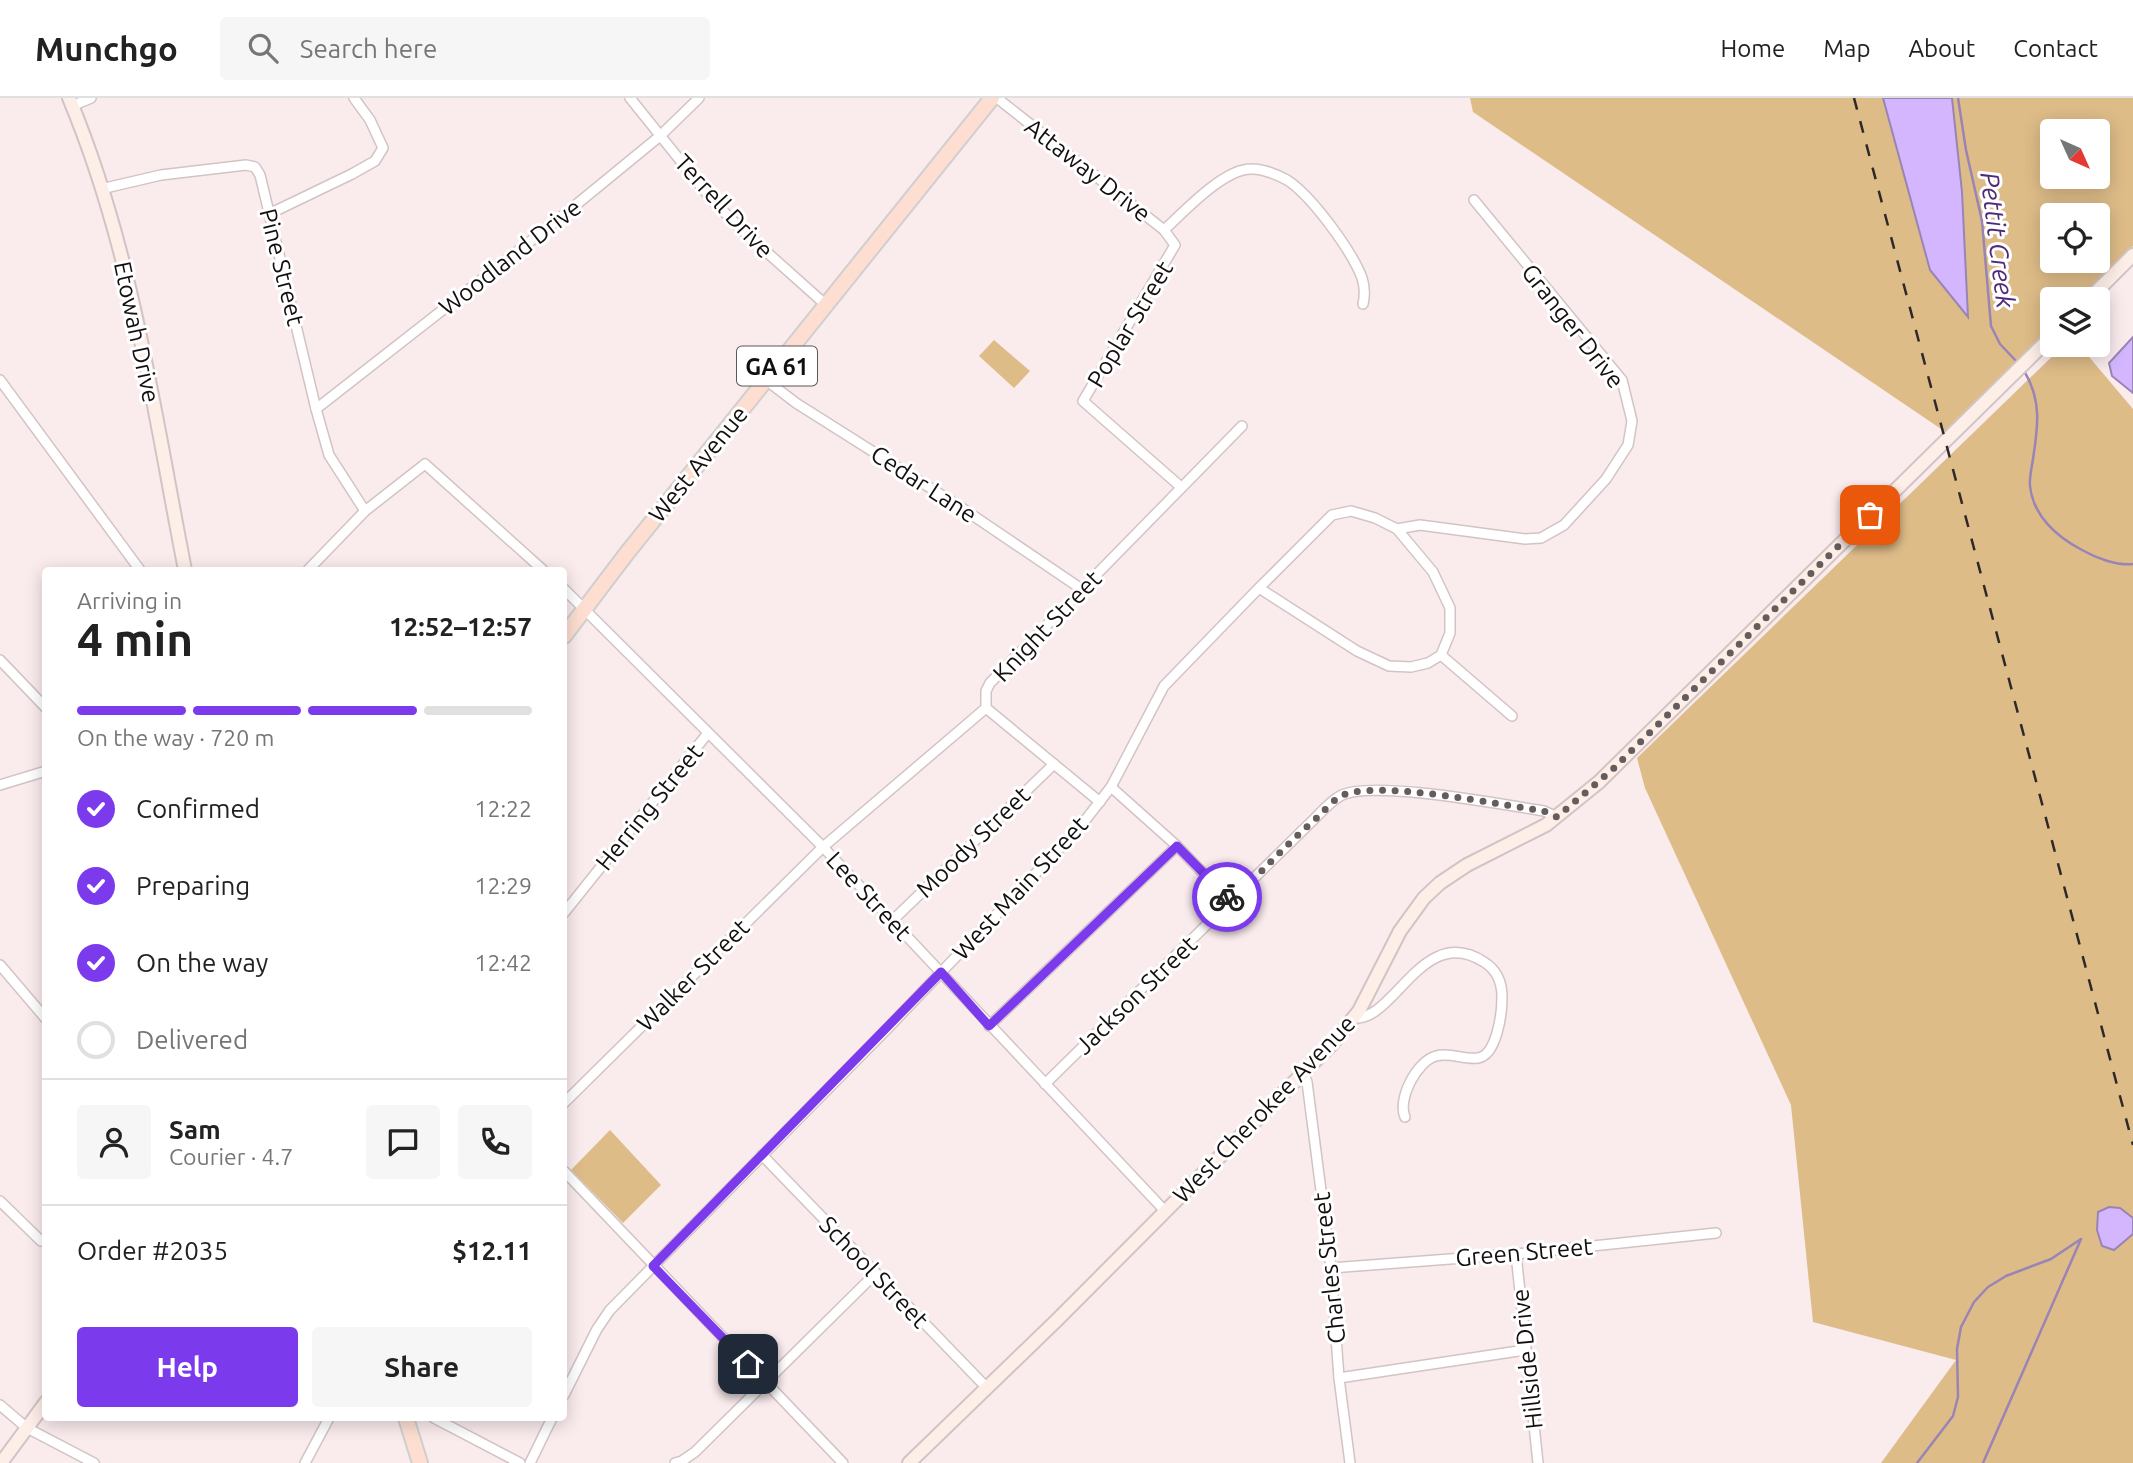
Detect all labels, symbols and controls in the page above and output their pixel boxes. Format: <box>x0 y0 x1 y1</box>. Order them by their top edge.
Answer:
search box <box>220 17 710 80</box>
icon: search <box>244 29 282 67</box>
text: Munchgo <box>35 30 178 67</box>
text: Search here <box>300 34 437 63</box>
text: Home <box>1720 35 1785 62</box>
text: Map <box>1823 35 1870 62</box>
text: About <box>1908 35 1975 62</box>
text: Contact <box>2013 35 2098 62</box>
street label: Attaway Drive <box>1020 113 1156 227</box>
north arrow <box>2040 119 2110 189</box>
map controls <box>2040 119 2110 357</box>
street label: Terrell Drive <box>669 149 779 263</box>
water label: Pettit Creek <box>1975 170 2021 310</box>
street label: Woodland Drive <box>434 193 586 321</box>
button: locate <box>2040 203 2110 273</box>
street label: Pine Street <box>254 206 310 329</box>
street label: Poplar Street <box>1082 256 1179 392</box>
street label: Etowah Drive <box>109 259 165 405</box>
street label: Granger Drive <box>1516 259 1630 393</box>
button: layers <box>2040 287 2110 357</box>
road number: GA 61 <box>737 346 817 386</box>
street label: West Avenue <box>643 401 753 527</box>
street label: Cedar Lane <box>866 440 982 528</box>
pin <box>1840 485 1900 545</box>
icon: bag <box>1851 496 1889 534</box>
street label: Knight Street <box>987 565 1107 687</box>
text: Arriving in <box>77 588 182 613</box>
text: 12:52–12:57 <box>389 612 532 641</box>
text: 4 min <box>77 613 193 665</box>
text: On the way · 720 m <box>77 725 274 750</box>
street label: Herring Street <box>590 738 708 875</box>
street label: Moody Street <box>911 781 1036 903</box>
icon: check <box>77 790 115 828</box>
text: Confirmed <box>136 794 260 823</box>
text: 12:22 <box>474 796 532 821</box>
street label: West Main Street <box>947 810 1094 965</box>
street label: Lee Street <box>821 846 917 946</box>
courier <box>1192 862 1262 932</box>
icon: check <box>77 867 115 905</box>
text: Preparing <box>136 871 250 900</box>
text: 12:29 <box>474 873 532 898</box>
icon: bike <box>1208 878 1246 916</box>
street label: Walker Street <box>632 913 755 1036</box>
street label: Jackson Street <box>1070 930 1203 1060</box>
icon: check <box>77 944 115 982</box>
text: On the way <box>136 948 268 977</box>
text: 12:42 <box>474 950 532 975</box>
street label: West Cherokee Avenue <box>1168 1010 1360 1208</box>
text: Delivered <box>136 1025 248 1054</box>
button: person <box>77 1105 151 1179</box>
button: chat <box>366 1105 440 1179</box>
button: phone <box>458 1105 532 1179</box>
text: Sam <box>169 1115 221 1144</box>
text: Courier · 4.7 <box>169 1144 293 1169</box>
street label: Charles Street <box>1308 1190 1350 1345</box>
street label: School Street <box>814 1211 934 1334</box>
street label: Green Street <box>1454 1233 1594 1271</box>
text: Order #2035 <box>77 1236 228 1265</box>
text: $12.11 <box>452 1236 532 1265</box>
street label: Hillside Drive <box>1506 1288 1548 1430</box>
button: Help <box>77 1327 298 1407</box>
button: Share <box>312 1327 532 1407</box>
pin <box>718 1334 778 1394</box>
icon: home <box>729 1345 767 1383</box>

